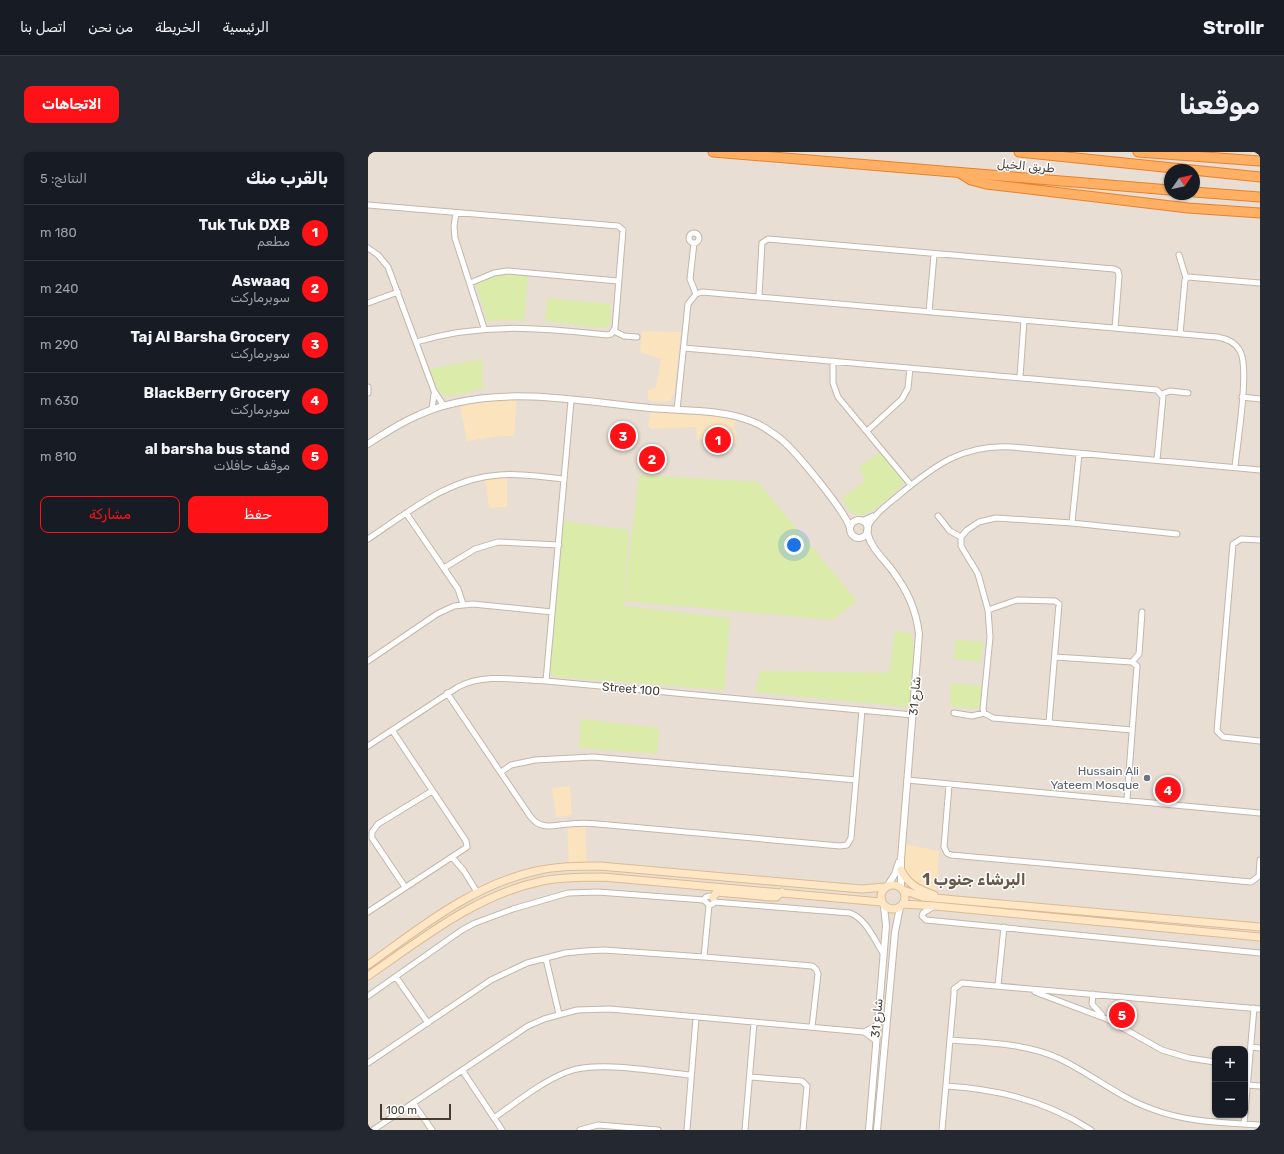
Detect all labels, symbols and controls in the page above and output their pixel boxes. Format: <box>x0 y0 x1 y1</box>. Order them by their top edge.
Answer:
text: Strollr <box>1203 16 1264 39</box>
text: اتصل بنا <box>20 19 66 36</box>
text: من نحن <box>88 19 133 36</box>
text: الخريطة <box>155 19 200 36</box>
text: الرئيسية <box>222 19 269 36</box>
button: الاتجاهات <box>24 86 119 123</box>
text: موقعنا <box>1179 88 1260 121</box>
street label: طريق الخيل <box>996 157 1055 176</box>
north arrow <box>1164 164 1200 200</box>
text: بالقرب منك <box>246 168 328 188</box>
text: النتائج: 5 <box>40 171 87 186</box>
text: Tuk Tuk DXB <box>199 216 290 234</box>
text: 180 m <box>40 225 77 240</box>
text: 1 <box>312 225 318 240</box>
text: مطعم <box>257 234 290 249</box>
text: Aswaaq <box>232 272 290 290</box>
text: 240 m <box>40 281 79 296</box>
text: 2 <box>311 281 319 296</box>
text: سوبرماركت <box>230 290 290 305</box>
text: Taj Al Barsha Grocery <box>130 328 290 346</box>
text: 290 m <box>40 337 78 352</box>
text: 3 <box>311 337 319 352</box>
text: سوبرماركت <box>230 346 290 361</box>
text: BlackBerry Grocery <box>144 384 290 402</box>
text: 630 m <box>40 393 79 408</box>
text: 4 <box>311 393 319 408</box>
text: سوبرماركت <box>230 402 290 417</box>
pin: 3 <box>610 421 636 451</box>
pin: 1 <box>705 425 731 455</box>
text: al barsha bus stand <box>145 440 290 458</box>
pin: 2 <box>639 444 665 474</box>
text: 810 m <box>40 449 77 464</box>
text: 5 <box>311 449 319 464</box>
text: موقف حافلات <box>213 458 290 473</box>
button: مشاركة <box>40 496 180 533</box>
button: حفظ <box>188 496 328 533</box>
your location <box>784 535 804 555</box>
street label: شارع 31 <box>906 676 926 716</box>
street label: Street 100 <box>601 679 661 699</box>
place label: Hussain Ali Yateem Mosque <box>1050 764 1139 792</box>
marker: Hussain Ali Yateem Mosque <box>1142 773 1152 783</box>
pin: 4 <box>1155 775 1181 805</box>
district label: البرشاء جنوب 1 <box>922 870 1026 889</box>
street label: شارع 31 <box>868 998 888 1038</box>
pin: 5 <box>1109 1000 1135 1030</box>
map controls <box>1212 1046 1248 1118</box>
button: + <box>1212 1046 1248 1082</box>
button: − <box>1212 1082 1248 1118</box>
scale bar <box>380 1102 451 1121</box>
text: 100 m <box>386 1104 417 1117</box>

